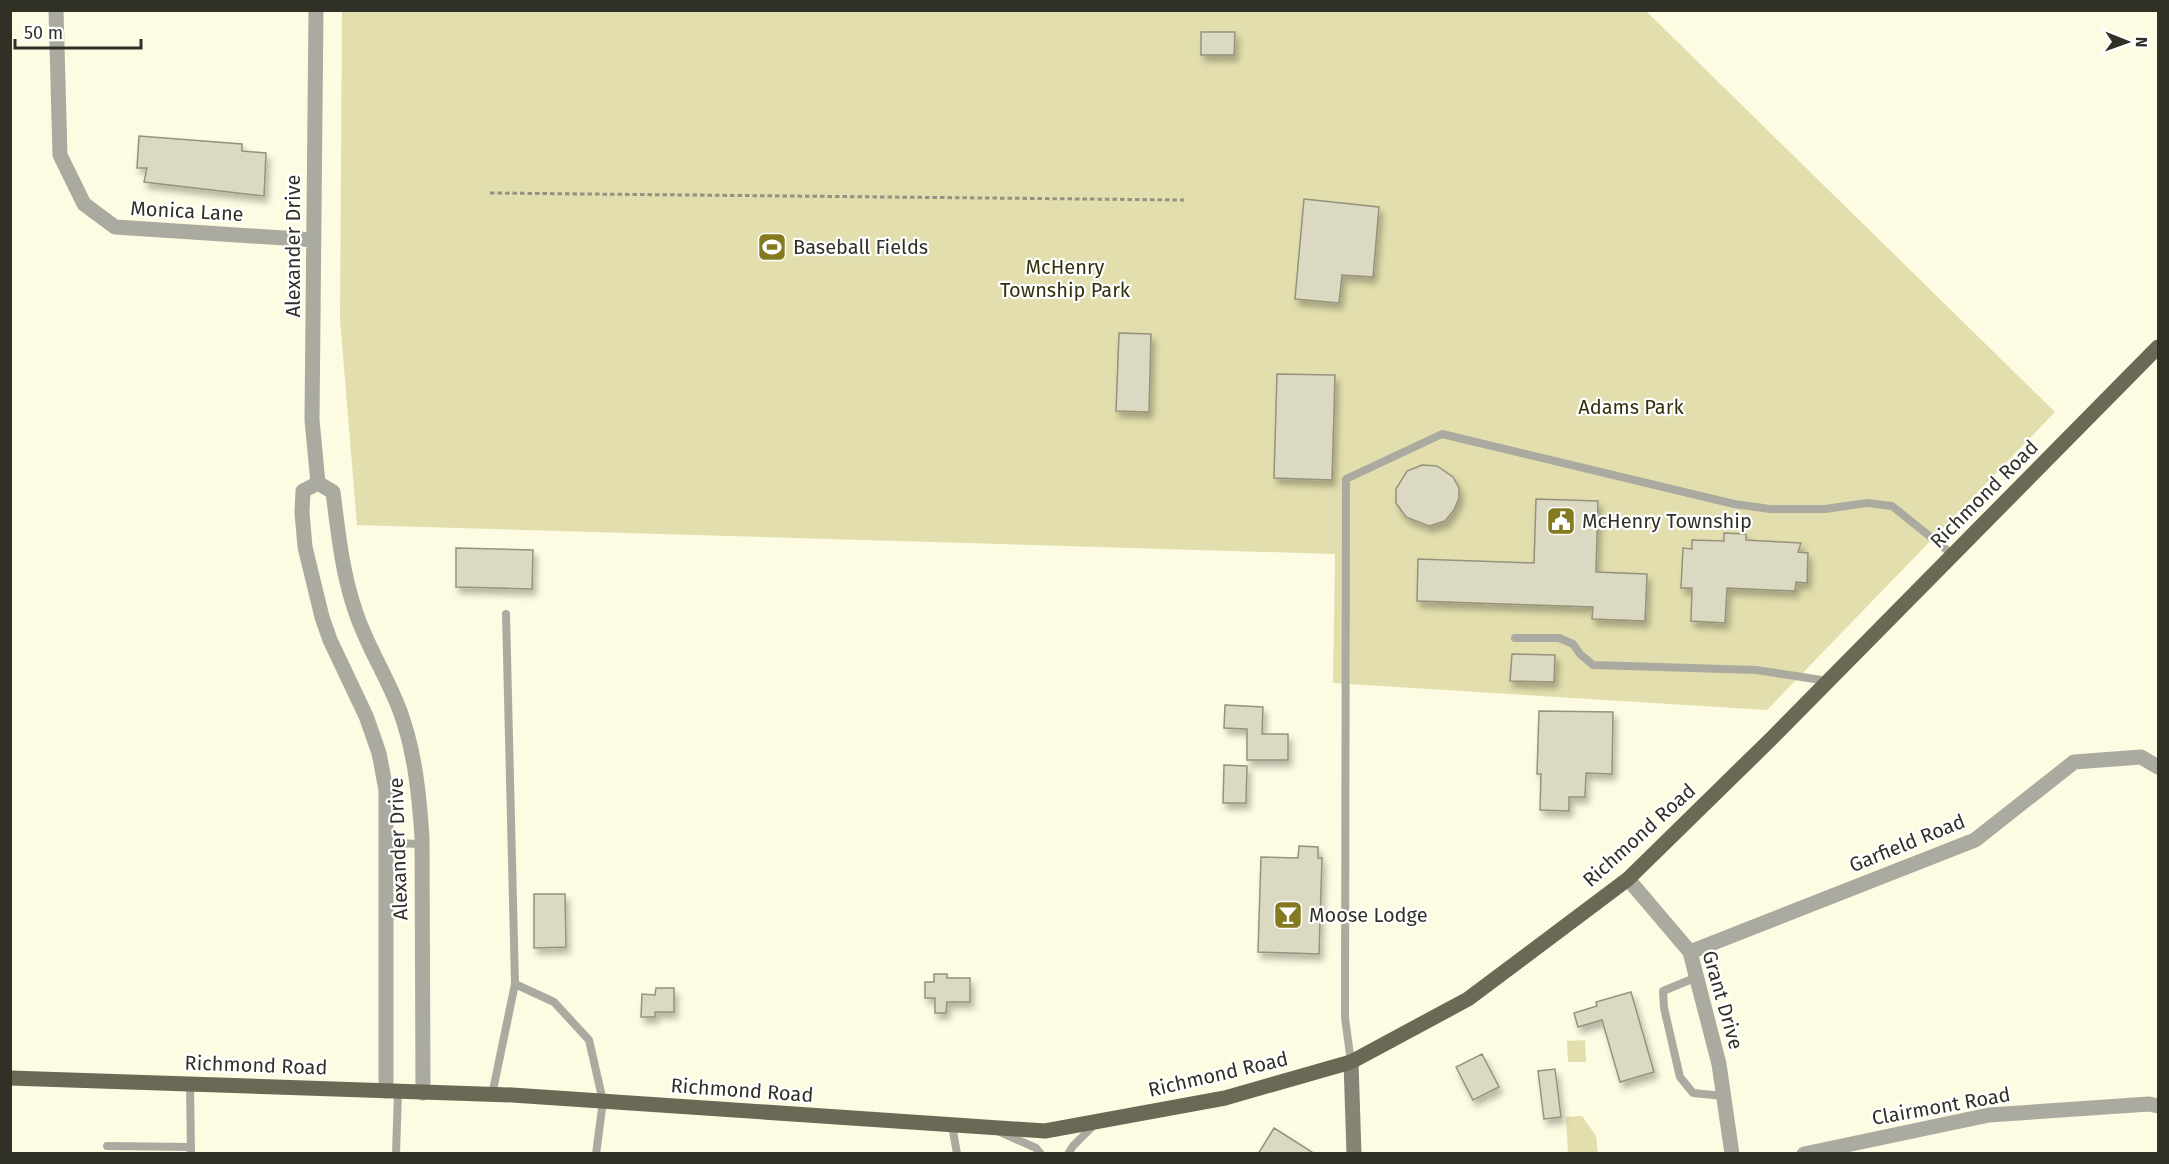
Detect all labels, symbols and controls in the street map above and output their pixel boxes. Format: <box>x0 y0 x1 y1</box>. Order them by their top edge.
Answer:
scale bar <box>15 12 141 50</box>
north arrow <box>2097 12 2157 72</box>
text: 50 m <box>24 22 63 44</box>
text: N <box>2132 37 2151 48</box>
street label: Alexander Drive <box>281 175 305 317</box>
street label: Monica Lane <box>130 196 244 226</box>
sports icon: Baseball Fields <box>756 231 788 263</box>
place label: Baseball Fields <box>793 235 928 259</box>
park label: McHenry Township Park <box>1000 255 1131 302</box>
park label: Adams Park <box>1578 395 1684 419</box>
street label: Richmond Road <box>1925 435 2043 553</box>
public building icon: McHenry Township <box>1545 505 1577 537</box>
place label: McHenry Township <box>1582 509 1752 533</box>
street label: Alexander Drive <box>384 777 412 921</box>
street label: Richmond Road <box>1578 778 1700 892</box>
street label: Garfield Road <box>1846 809 1968 877</box>
bar icon: Moose Lodge <box>1272 899 1304 931</box>
place label: Moose Lodge <box>1309 903 1428 927</box>
street label: Grant Drive <box>1697 948 1749 1052</box>
street label: Richmond Road <box>1146 1046 1290 1102</box>
street label: Richmond Road <box>184 1051 328 1079</box>
street label: Richmond Road <box>670 1073 814 1107</box>
street label: Clairmont Road <box>1870 1082 2012 1130</box>

